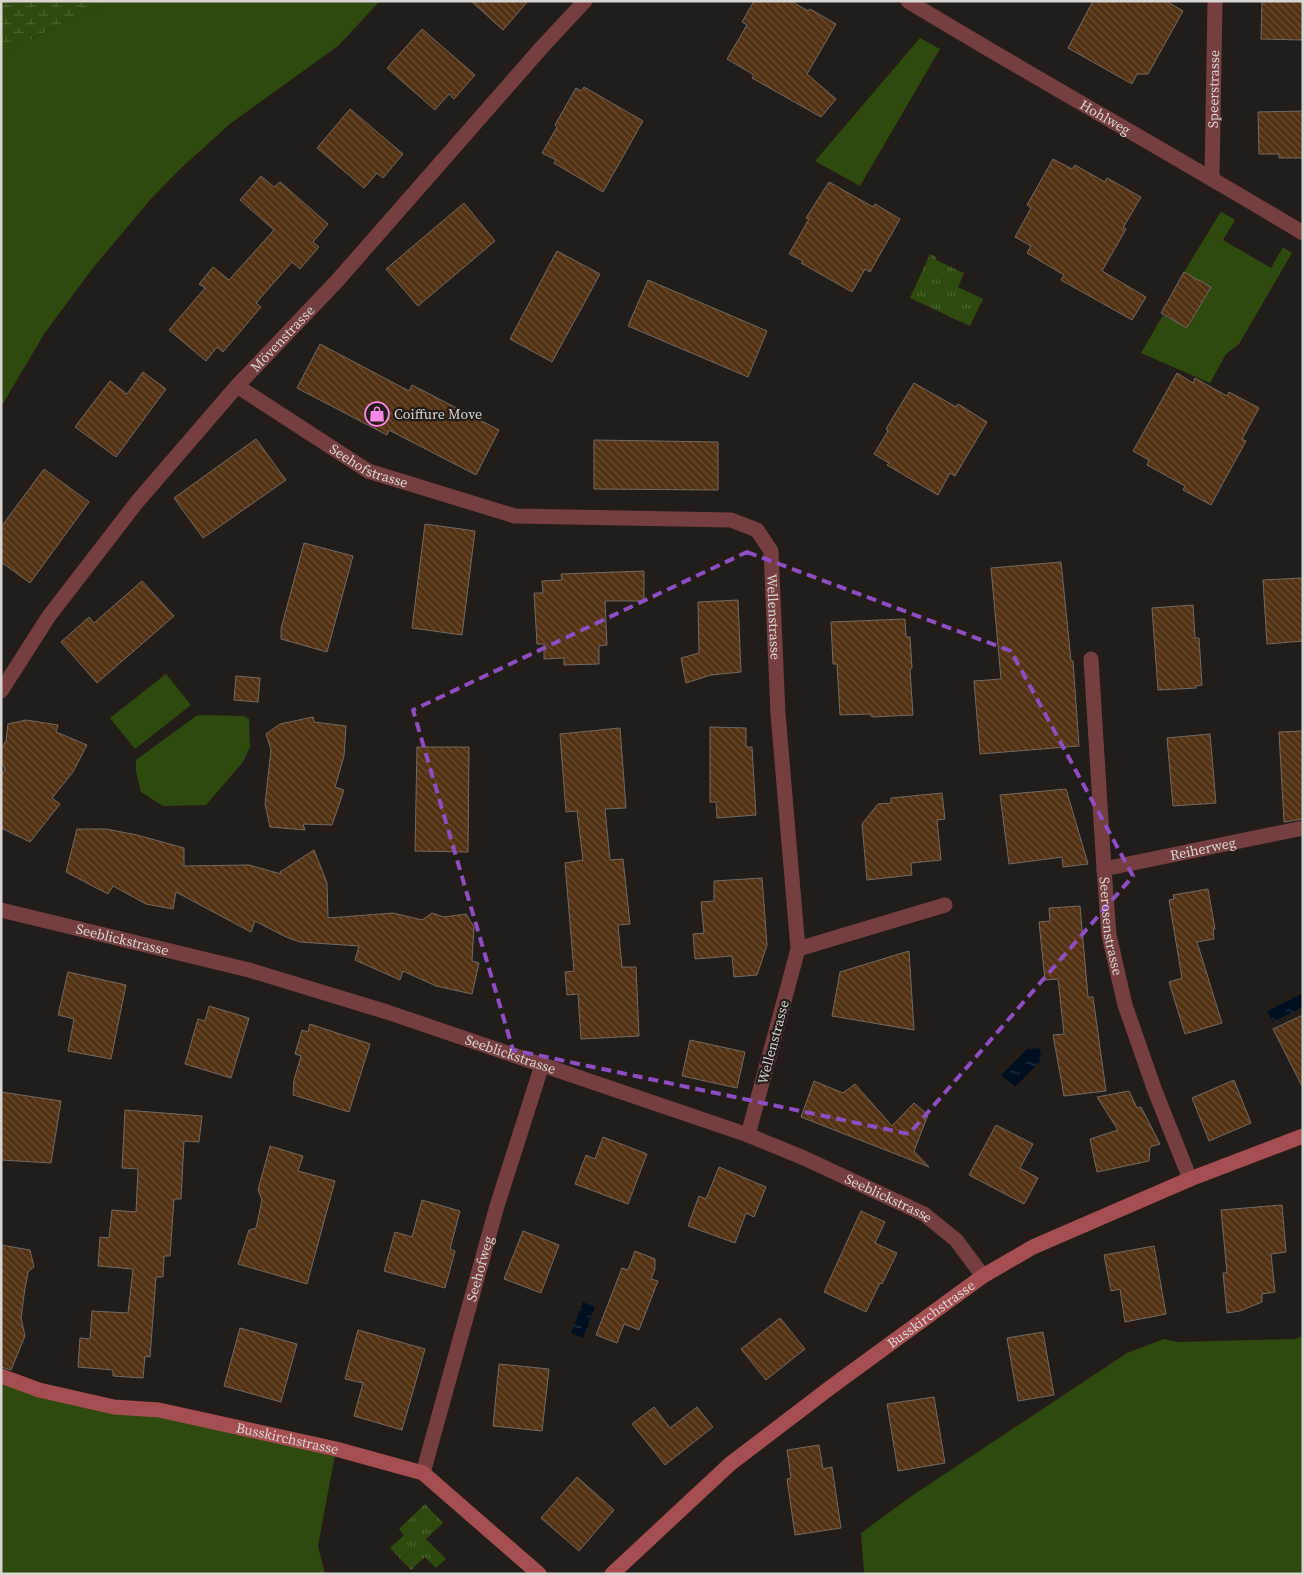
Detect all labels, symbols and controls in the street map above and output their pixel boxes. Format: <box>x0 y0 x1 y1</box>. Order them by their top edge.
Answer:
street label: Speerstrasse <box>1203 50 1224 128</box>
street label: Hohlweg <box>1076 95 1134 140</box>
street label: Mövenstrasse <box>246 301 319 376</box>
shop icon: Coiffure Move <box>364 401 390 427</box>
place label: Coiffure Move <box>394 404 482 424</box>
street label: Seehofstrasse <box>326 439 411 493</box>
street label: Wellenstrasse <box>762 573 786 660</box>
street label: Reiherweg <box>1168 832 1238 865</box>
street label: Seerosenstrasse <box>1095 876 1128 977</box>
street label: Seeblickstrasse <box>74 919 171 960</box>
street label: Wellenstrasse <box>752 998 794 1086</box>
street label: Seeblickstrasse <box>463 1029 559 1079</box>
street label: Seeblickstrasse <box>842 1169 937 1227</box>
street label: Seehofweg <box>461 1234 498 1304</box>
street label: Busskirchstrasse <box>883 1275 979 1353</box>
street label: Busskirchstrasse <box>234 1417 341 1459</box>

